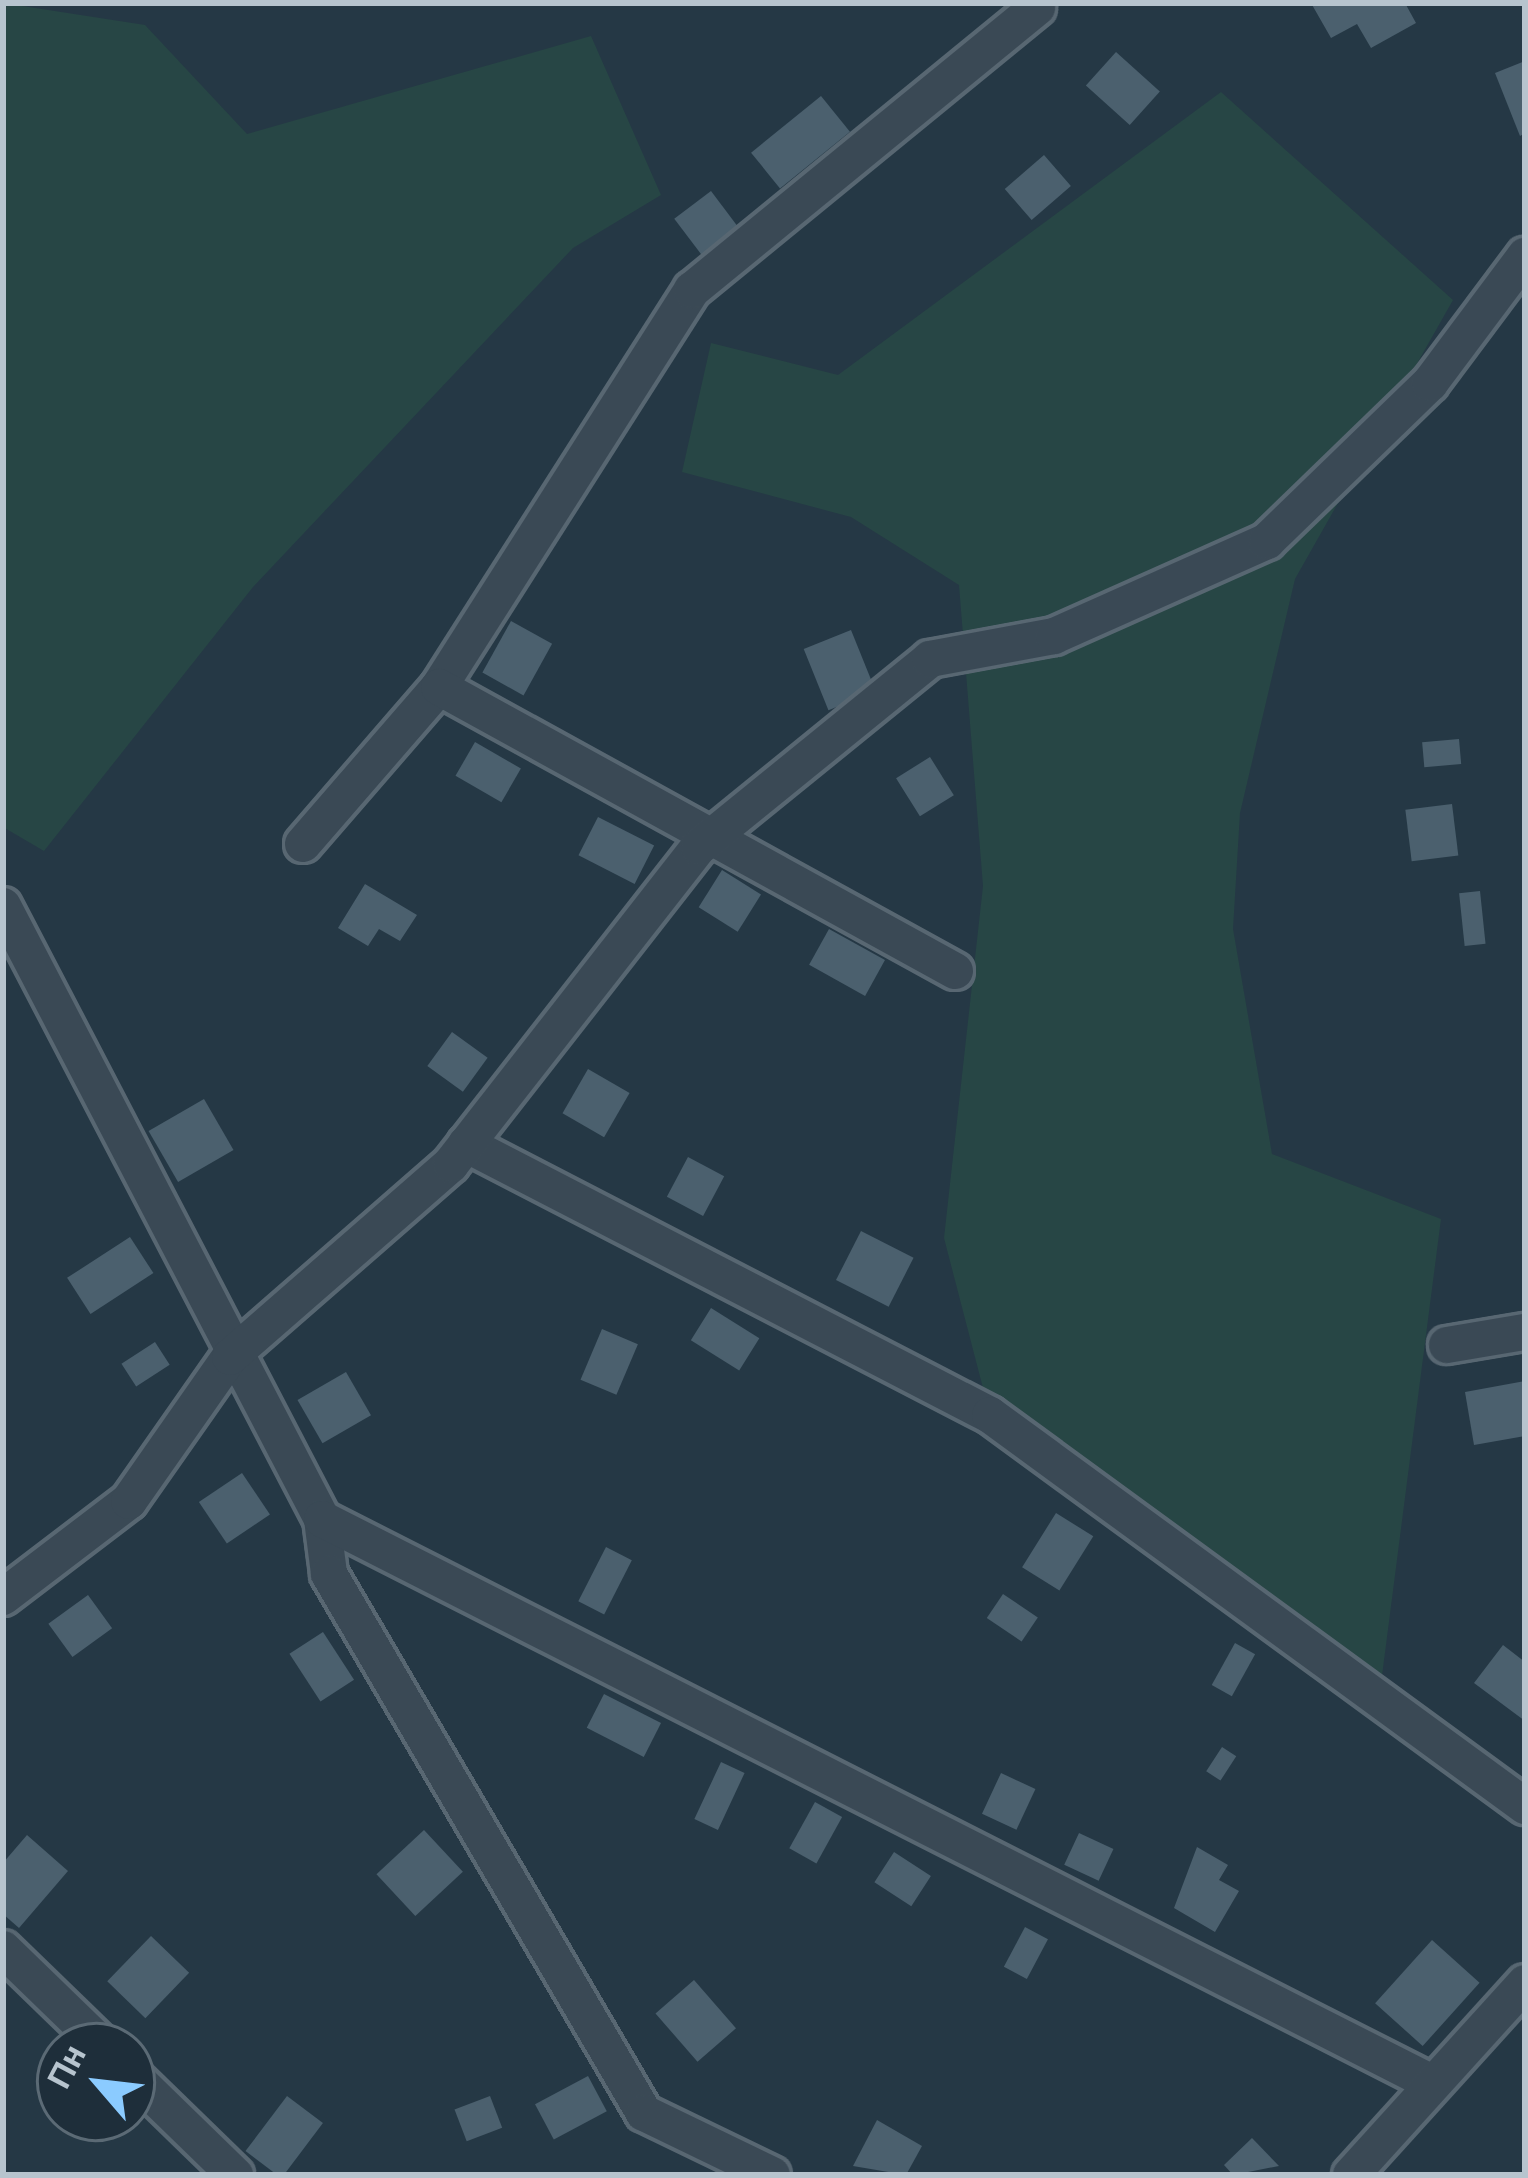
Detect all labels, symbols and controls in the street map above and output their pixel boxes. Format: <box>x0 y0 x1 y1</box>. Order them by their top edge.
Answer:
north arrow <box>36 2022 156 2142</box>
text: Пн <box>39 2038 94 2095</box>

